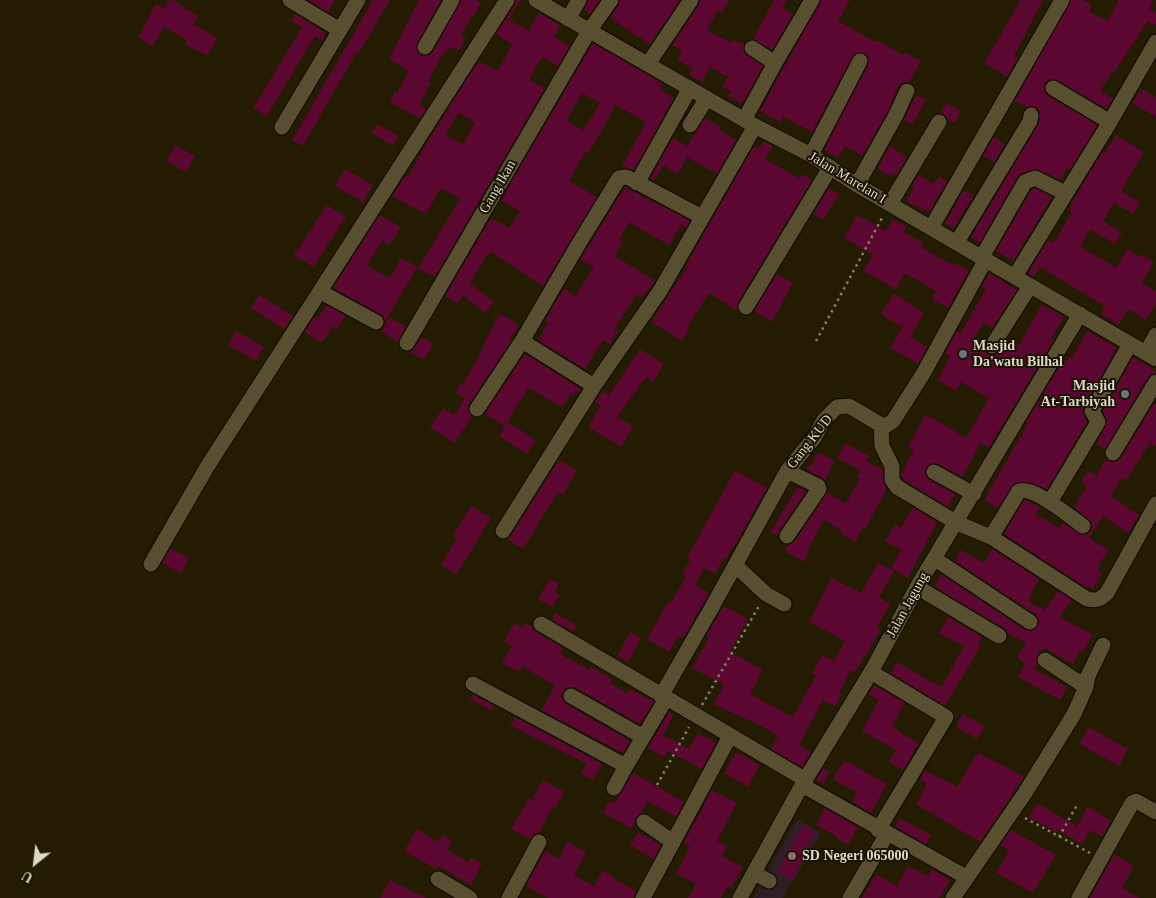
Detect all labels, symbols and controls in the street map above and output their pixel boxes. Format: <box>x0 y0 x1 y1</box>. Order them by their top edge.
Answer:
street label: Jalan Marelan I <box>805 148 889 208</box>
street label: Gang Ikan <box>476 157 520 217</box>
place label: Masjid Da'watu Bilhal <box>973 338 1063 371</box>
marker: Masjid Da'watu Bilhal <box>957 348 969 360</box>
place label: Masjid At-Tarbiyah <box>1041 378 1115 411</box>
marker: Masjid At-Tarbiyah <box>1119 388 1131 400</box>
street label: Gang KUD <box>784 412 836 472</box>
street label: Jalan Jagung <box>883 569 933 641</box>
north arrow <box>10 838 60 888</box>
place label: SD Negeri 065000 <box>802 848 909 864</box>
marker: SD Negeri 065000 <box>786 850 798 862</box>
text: U <box>19 868 36 886</box>

